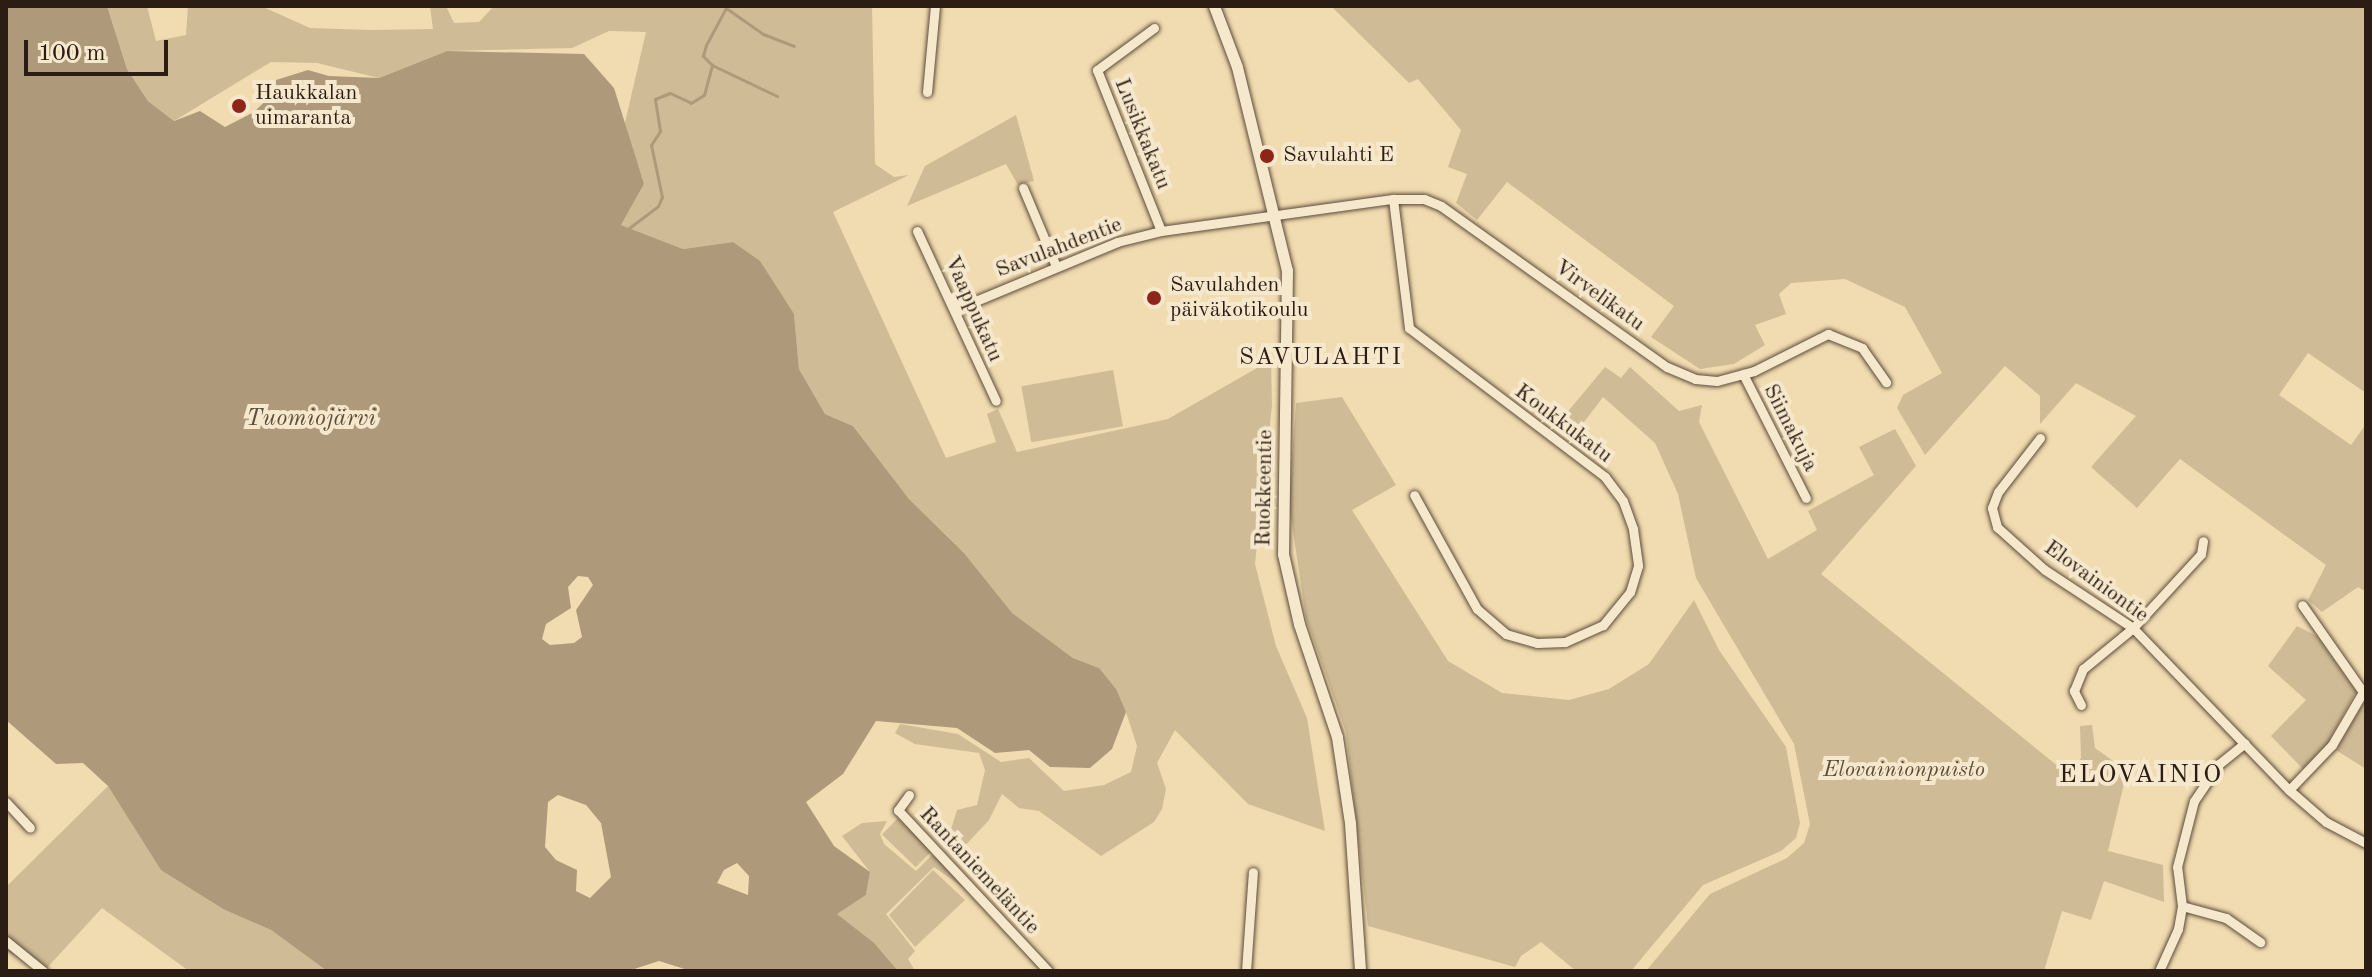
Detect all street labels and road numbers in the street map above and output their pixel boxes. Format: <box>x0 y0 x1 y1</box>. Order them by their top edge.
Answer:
street label: Lusikkakatu <box>1108 75 1176 193</box>
street label: Savulahdentie <box>992 212 1126 284</box>
street label: Vaappukatu <box>938 252 1008 366</box>
street label: Virvelikatu <box>1549 254 1649 338</box>
street label: Koukkukatu <box>1509 379 1617 469</box>
street label: Siimakuja <box>1757 380 1823 476</box>
street label: Ruokkeentie <box>1251 429 1279 547</box>
street label: Elovainiontie <box>2038 535 2154 629</box>
street label: Rantaniemeläntie <box>913 802 1045 940</box>

